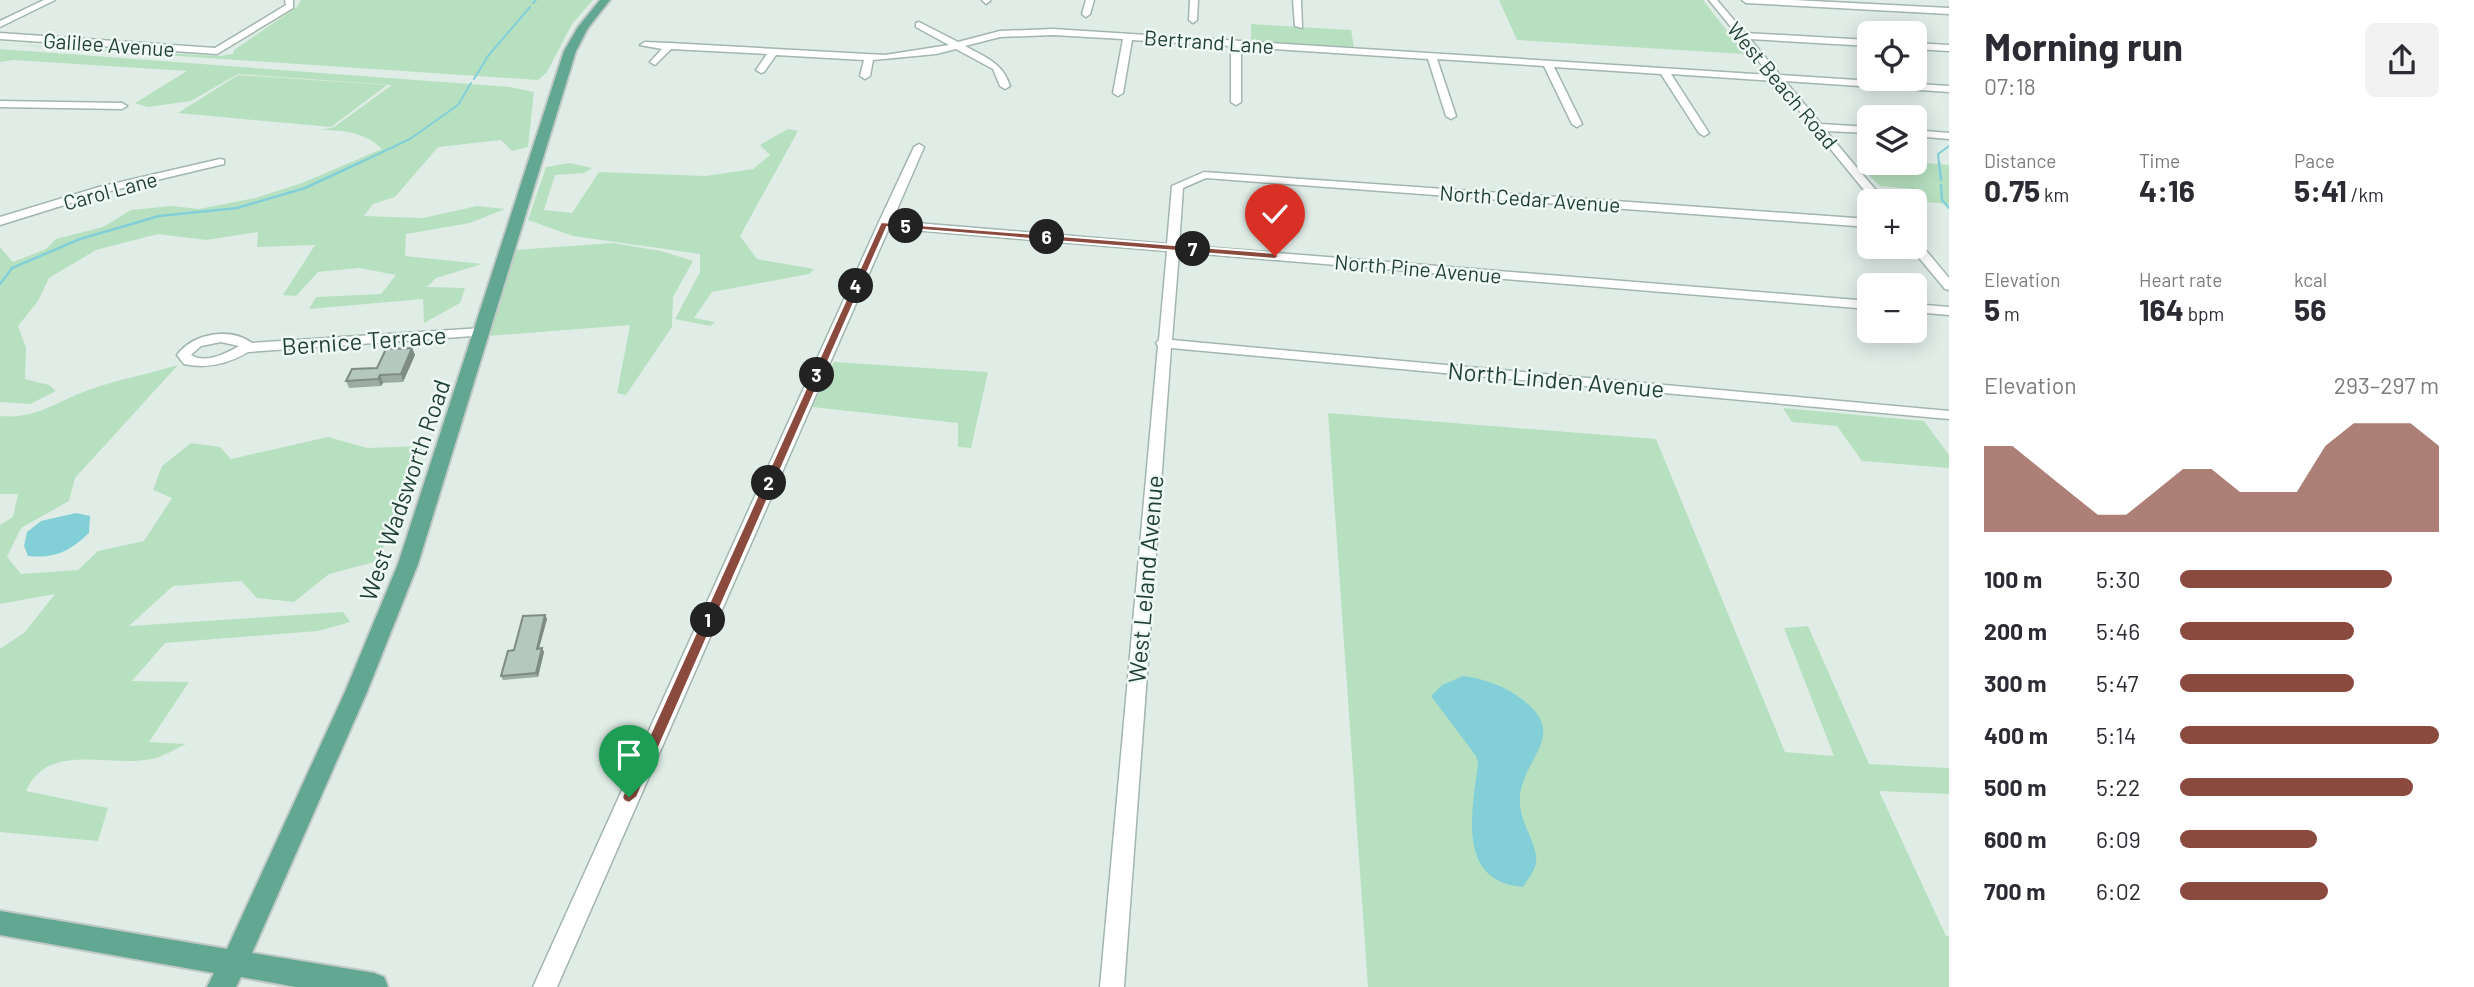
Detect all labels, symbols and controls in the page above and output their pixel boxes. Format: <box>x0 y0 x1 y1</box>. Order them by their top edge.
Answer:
street label: West Beach Road <box>1723 16 1843 154</box>
map controls <box>1857 21 1927 343</box>
button: locate <box>1857 21 1927 91</box>
text: Morning run <box>1984 23 2183 69</box>
button: share <box>2365 23 2439 97</box>
street label: Bertrand Lane <box>1143 24 1275 58</box>
street label: Galilee Avenue <box>42 27 176 61</box>
text: 07:18 <box>1984 72 2036 100</box>
button: layers <box>1857 105 1927 175</box>
text: Distance <box>1984 149 2056 172</box>
text: Time <box>2139 149 2180 172</box>
text: Pace <box>2294 149 2335 172</box>
street label: Carol Lane <box>60 165 160 215</box>
text: 0.75 <box>1984 172 2040 208</box>
text: 4:16 <box>2139 172 2195 208</box>
text: 5:41 <box>2294 172 2347 208</box>
street label: North Cedar Avenue <box>1439 179 1621 217</box>
text: km <box>2040 183 2069 206</box>
text: /km <box>2347 183 2384 206</box>
pin <box>1245 184 1305 256</box>
button: + <box>1857 189 1927 259</box>
icon: check <box>1256 195 1294 233</box>
pin: 5 <box>888 208 923 244</box>
text: 5 <box>900 214 911 237</box>
pin: 6 <box>1030 219 1064 254</box>
text: 6 <box>1041 225 1052 248</box>
pin: 7 <box>1176 232 1210 266</box>
text: 7 <box>1188 237 1197 260</box>
street label: North Pine Avenue <box>1333 248 1503 288</box>
pin: 4 <box>838 268 874 304</box>
text: Elevation <box>1984 268 2061 291</box>
text: Heart rate <box>2139 268 2222 291</box>
text: kcal <box>2294 268 2327 291</box>
button: − <box>1857 273 1927 343</box>
text: 4 <box>850 274 861 297</box>
text: 5 <box>1984 291 2000 327</box>
text: 164 <box>2139 291 2184 327</box>
text: 56 <box>2294 291 2326 327</box>
text: m <box>2000 302 2020 325</box>
text: bpm <box>2184 302 2224 325</box>
street label: Bernice Terrace <box>281 320 447 360</box>
street label: North Linden Avenue <box>1447 355 1665 403</box>
pin: 3 <box>800 358 834 392</box>
text: 3 <box>811 363 822 386</box>
text: Elevation <box>1984 371 2077 399</box>
text: 293–297 m <box>2334 371 2439 399</box>
street label: West Wadsworth Road <box>352 376 456 604</box>
pin: 2 <box>752 466 786 500</box>
text: 2 <box>763 471 774 494</box>
street label: West Leland Avenue <box>1121 474 1169 684</box>
text: 100 m <box>1984 565 2042 593</box>
text: 5:30 <box>2096 565 2140 593</box>
pin: 1 <box>690 602 726 638</box>
text: 1 <box>704 608 711 631</box>
text: 200 m <box>1984 617 2047 645</box>
text: 5:46 <box>2096 617 2140 645</box>
text: 300 m <box>1984 669 2046 697</box>
text: 5:47 <box>2096 669 2138 697</box>
text: 400 m <box>1984 721 2048 749</box>
text: 5:14 <box>2096 721 2136 749</box>
pin <box>599 725 659 797</box>
icon: arrive <box>610 736 648 774</box>
text: 500 m <box>1984 773 2046 801</box>
text: 5:22 <box>2096 773 2140 801</box>
text: 600 m <box>1984 825 2046 853</box>
text: 6:09 <box>2096 825 2141 853</box>
text: 700 m <box>1984 877 2045 905</box>
text: 6:02 <box>2096 877 2141 905</box>

